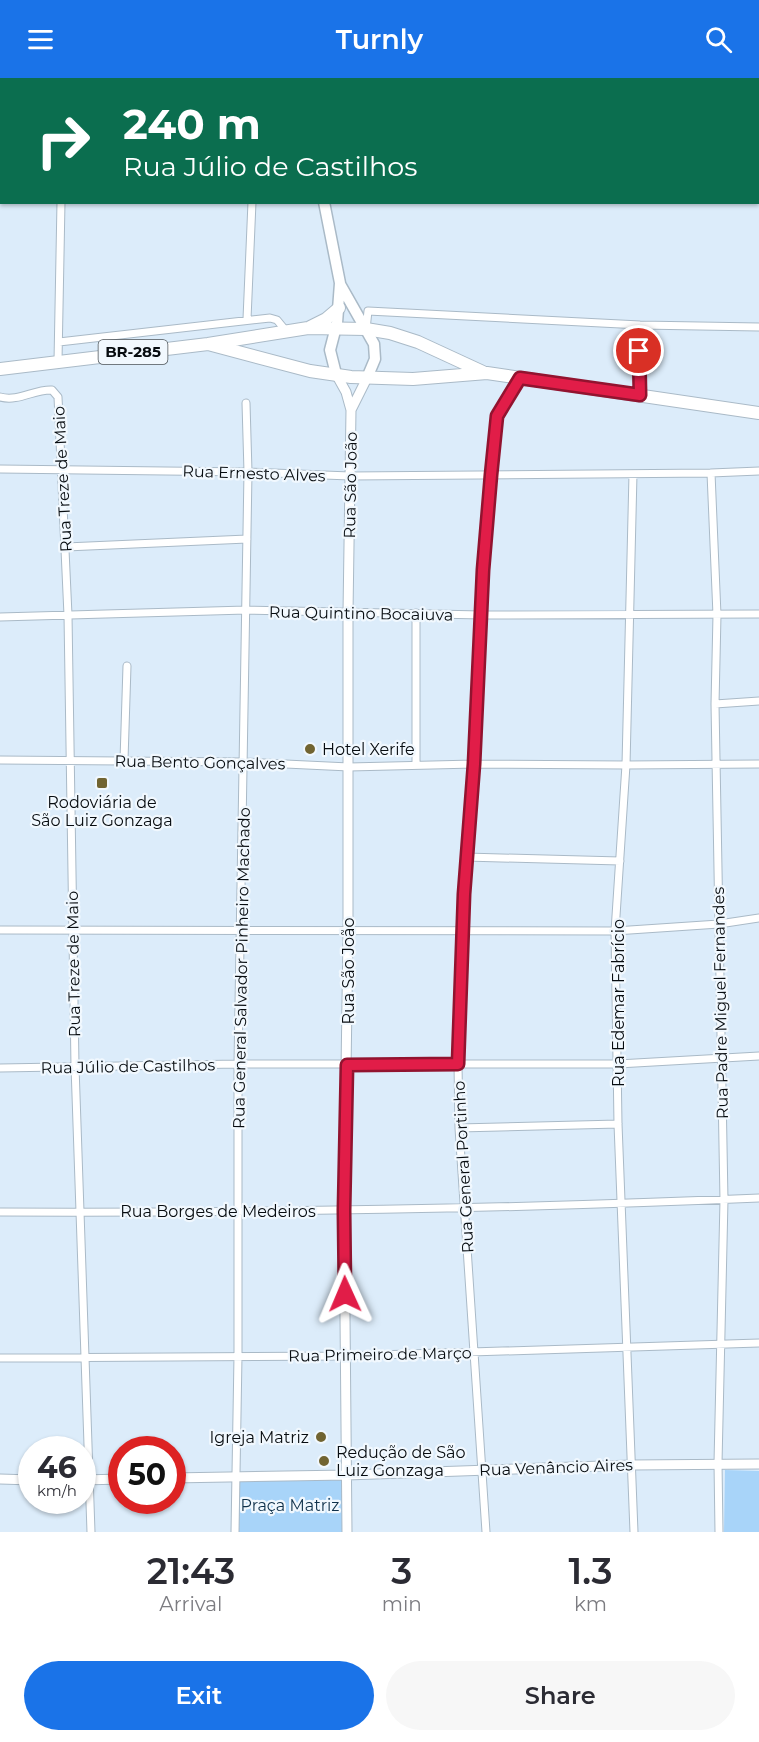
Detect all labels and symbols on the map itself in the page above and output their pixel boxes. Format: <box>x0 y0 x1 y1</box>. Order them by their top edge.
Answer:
pin <box>613 325 664 376</box>
road number: BR-285 <box>98 340 168 364</box>
street label: Rua Treze de Maio <box>49 405 76 553</box>
street label: Rua São João <box>340 431 361 539</box>
street label: Rua Ernesto Alves <box>182 462 326 486</box>
street label: Rua Quintino Bocaiuva <box>269 602 453 625</box>
place label: Hotel Xerife <box>322 740 415 759</box>
marker: Hotel Xerife <box>303 742 317 756</box>
street label: Rua Bento Gonçalves <box>114 752 286 773</box>
marker: Rodoviária de São Luiz Gonzaga <box>95 776 109 790</box>
place label: Rodoviária de São Luiz Gonzaga <box>31 793 173 830</box>
street label: Rua General Salvador Pinheiro Machado <box>229 807 254 1129</box>
street label: Rua Padre Miguel Fernandes <box>709 887 732 1119</box>
street label: Rua Treze de Maio <box>63 891 84 1037</box>
street label: Rua São João <box>339 918 358 1024</box>
street label: Rua Edemar Fabrício <box>609 919 628 1087</box>
street label: Rua Júlio de Castilhos <box>41 1055 216 1078</box>
street label: Rua General Portinho <box>449 1080 478 1254</box>
street label: Rua Borges de Medeiros <box>120 1202 316 1221</box>
position arrow <box>313 1262 377 1326</box>
street label: Rua Primeiro de Março <box>288 1343 472 1366</box>
place label: Igreja Matriz <box>209 1428 309 1447</box>
marker: Igreja Matriz <box>314 1430 328 1444</box>
speed limit sign: 50 <box>108 1436 186 1514</box>
place label: Redução de São Luiz Gonzaga <box>336 1443 466 1480</box>
marker: Redução de São Luiz Gonzaga <box>317 1454 331 1468</box>
street label: Rua Venâncio Aires <box>479 1455 633 1480</box>
park label: Praça Matriz <box>241 1496 339 1515</box>

